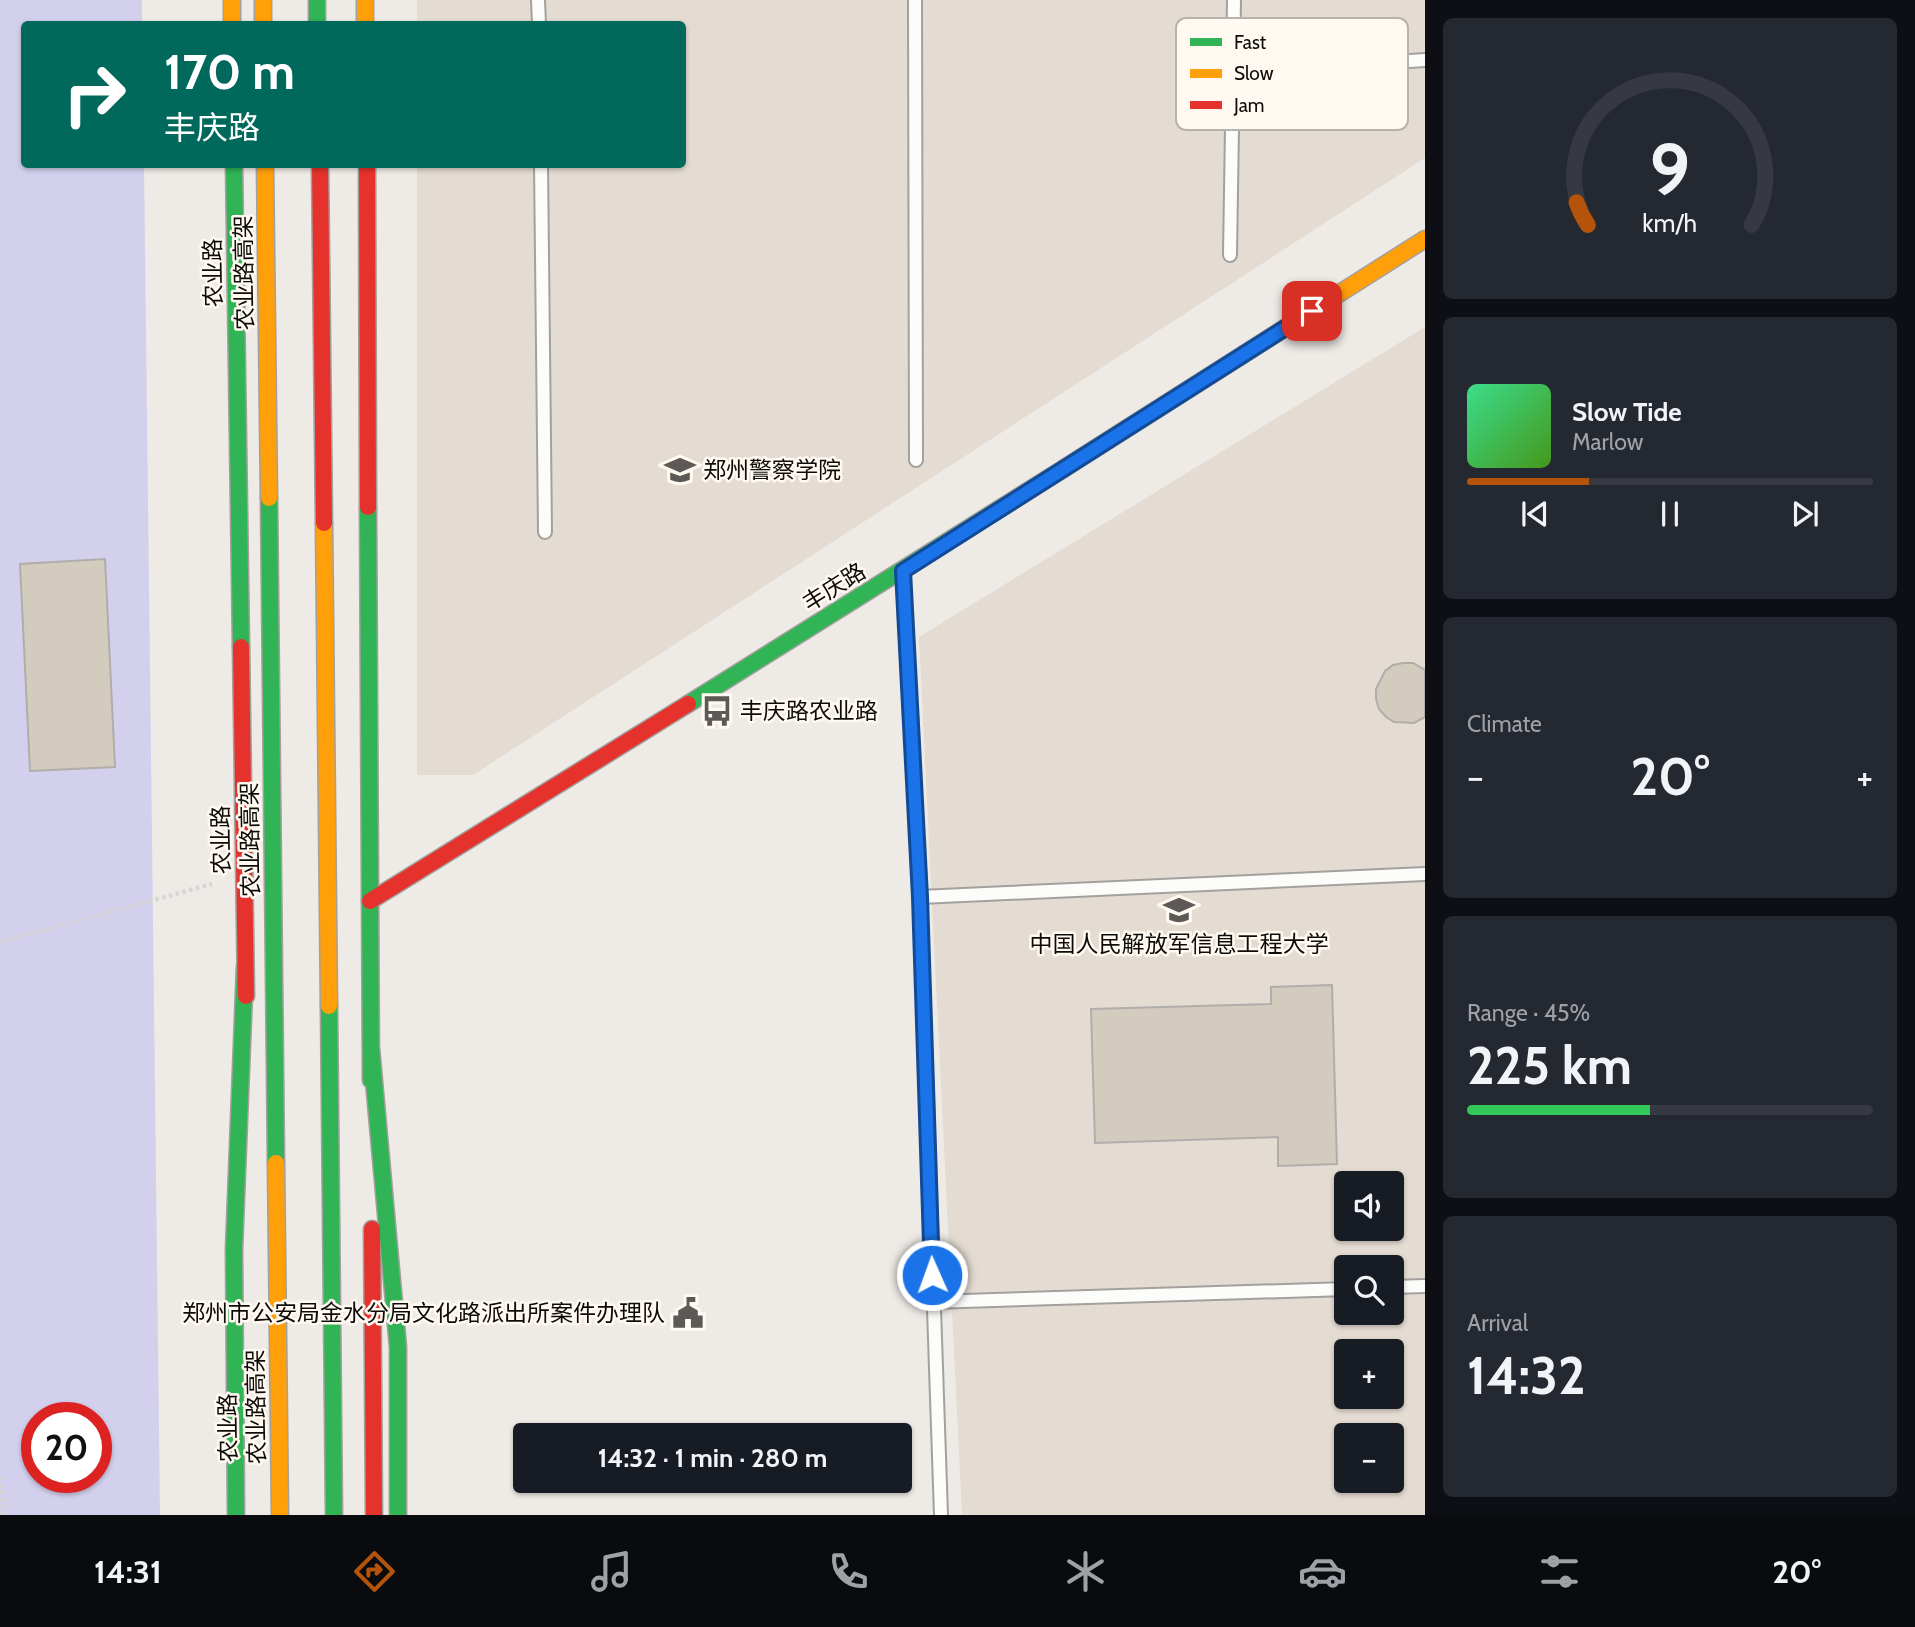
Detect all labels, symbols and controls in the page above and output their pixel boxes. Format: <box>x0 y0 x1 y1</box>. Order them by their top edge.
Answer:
legend <box>1176 18 1408 130</box>
text: Fast <box>1234 31 1267 54</box>
text: 170 m <box>164 42 295 101</box>
icon: right <box>49 49 140 140</box>
text: Slow <box>1234 62 1274 85</box>
text: Jam <box>1233 94 1264 117</box>
text: 丰庆路 <box>164 108 260 147</box>
text: 9 <box>1650 125 1690 213</box>
text: km/h <box>1643 208 1697 238</box>
street label: 农业路高架 <box>229 215 259 331</box>
street label: 农业路 <box>198 238 228 308</box>
pin <box>1282 281 1342 341</box>
icon: arrive <box>1293 292 1331 330</box>
text: Slow Tide <box>1572 396 1682 428</box>
text: Marlow <box>1572 428 1643 456</box>
school or university icon: 郑州警察学院 <box>663 453 697 487</box>
place label: 郑州警察学院 <box>703 456 841 484</box>
icon: previous <box>1516 495 1554 533</box>
icon: pause <box>1651 495 1689 533</box>
icon: next <box>1786 495 1824 533</box>
street label: 丰庆路 <box>797 557 871 617</box>
bus stop icon: 丰庆路农业路 <box>700 694 734 728</box>
place label: 丰庆路农业路 <box>740 697 878 725</box>
text: Climate <box>1467 710 1542 738</box>
text: 20° <box>1630 745 1710 808</box>
text: − <box>1467 753 1484 800</box>
text: + <box>1856 753 1873 800</box>
street label: 农业路高架 <box>235 782 265 898</box>
street label: 农业路 <box>206 805 236 875</box>
school or university icon: 中国人民解放军信息工程大学 <box>1162 893 1196 927</box>
place label: 中国人民解放军信息工程大学 <box>1030 930 1329 958</box>
text: Range · 45% <box>1467 999 1590 1027</box>
text: 225 km <box>1467 1034 1632 1097</box>
map controls <box>1334 1171 1404 1493</box>
button: sound <box>1334 1171 1404 1241</box>
position arrow <box>895 1238 969 1312</box>
button: search <box>1334 1255 1404 1325</box>
public building icon: 郑州市公安局金水分局文化路派出所案件办理队 <box>671 1296 705 1330</box>
place label: 郑州市公安局金水分局文化路派出所案件办理队 <box>182 1299 665 1327</box>
text: Arrival <box>1467 1309 1528 1337</box>
button: + <box>1334 1339 1404 1409</box>
text: 14:32 <box>1467 1344 1586 1407</box>
street label: 农业路高架 <box>241 1349 271 1465</box>
street label: 农业路 <box>213 1393 243 1463</box>
speed limit sign: 20 <box>21 1402 112 1493</box>
button: − <box>1334 1423 1404 1493</box>
text: 14:32 · 1 min · 280 m <box>598 1442 827 1474</box>
icon: directions <box>350 1547 399 1596</box>
icon: music <box>587 1547 636 1596</box>
icon: phone <box>824 1547 873 1596</box>
icon: climate <box>1061 1547 1110 1596</box>
icon: car <box>1298 1547 1347 1596</box>
icon: filters <box>1535 1547 1584 1596</box>
text: 14:31 <box>94 1552 162 1591</box>
text: 20° <box>1772 1552 1821 1591</box>

